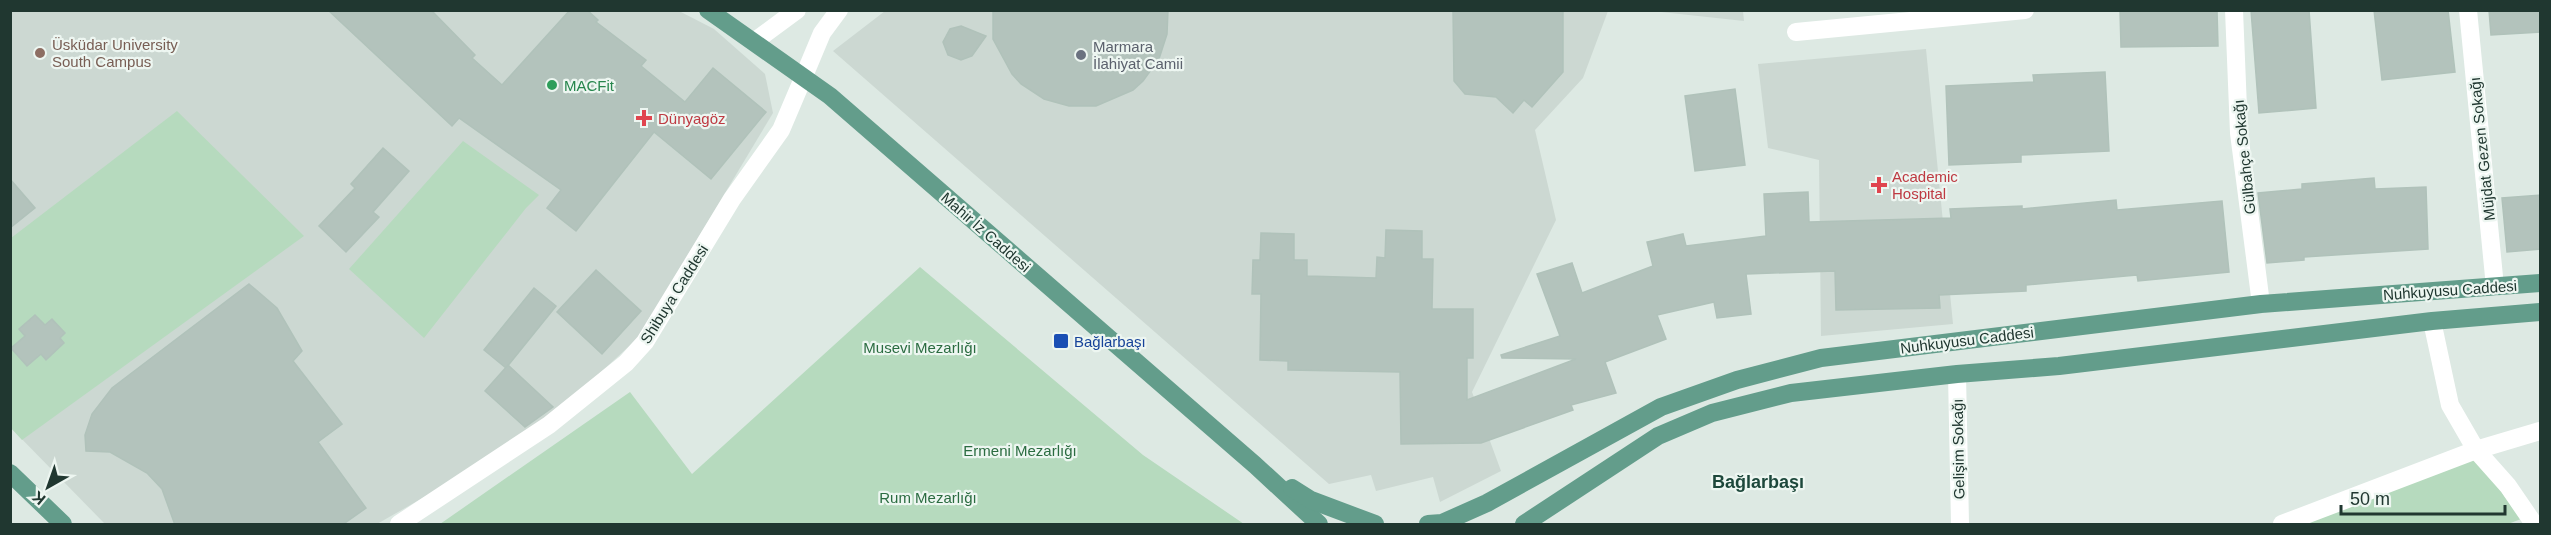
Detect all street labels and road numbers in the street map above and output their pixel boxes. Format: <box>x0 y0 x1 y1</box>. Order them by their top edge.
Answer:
street label: Müjdat Gezen Sokağı <box>2466 76 2498 222</box>
street label: Gülbahçe Sokağı <box>2230 99 2258 215</box>
street label: Mahir İz Caddesi <box>938 189 1034 275</box>
street label: Shibuya Caddesi <box>637 241 711 347</box>
street label: Nuhkuyusu Caddesi <box>2382 277 2518 303</box>
street label: Nuhkuyusu Caddesi <box>1899 323 2035 357</box>
street label: Gelişim Sokağı <box>1949 398 1967 500</box>

